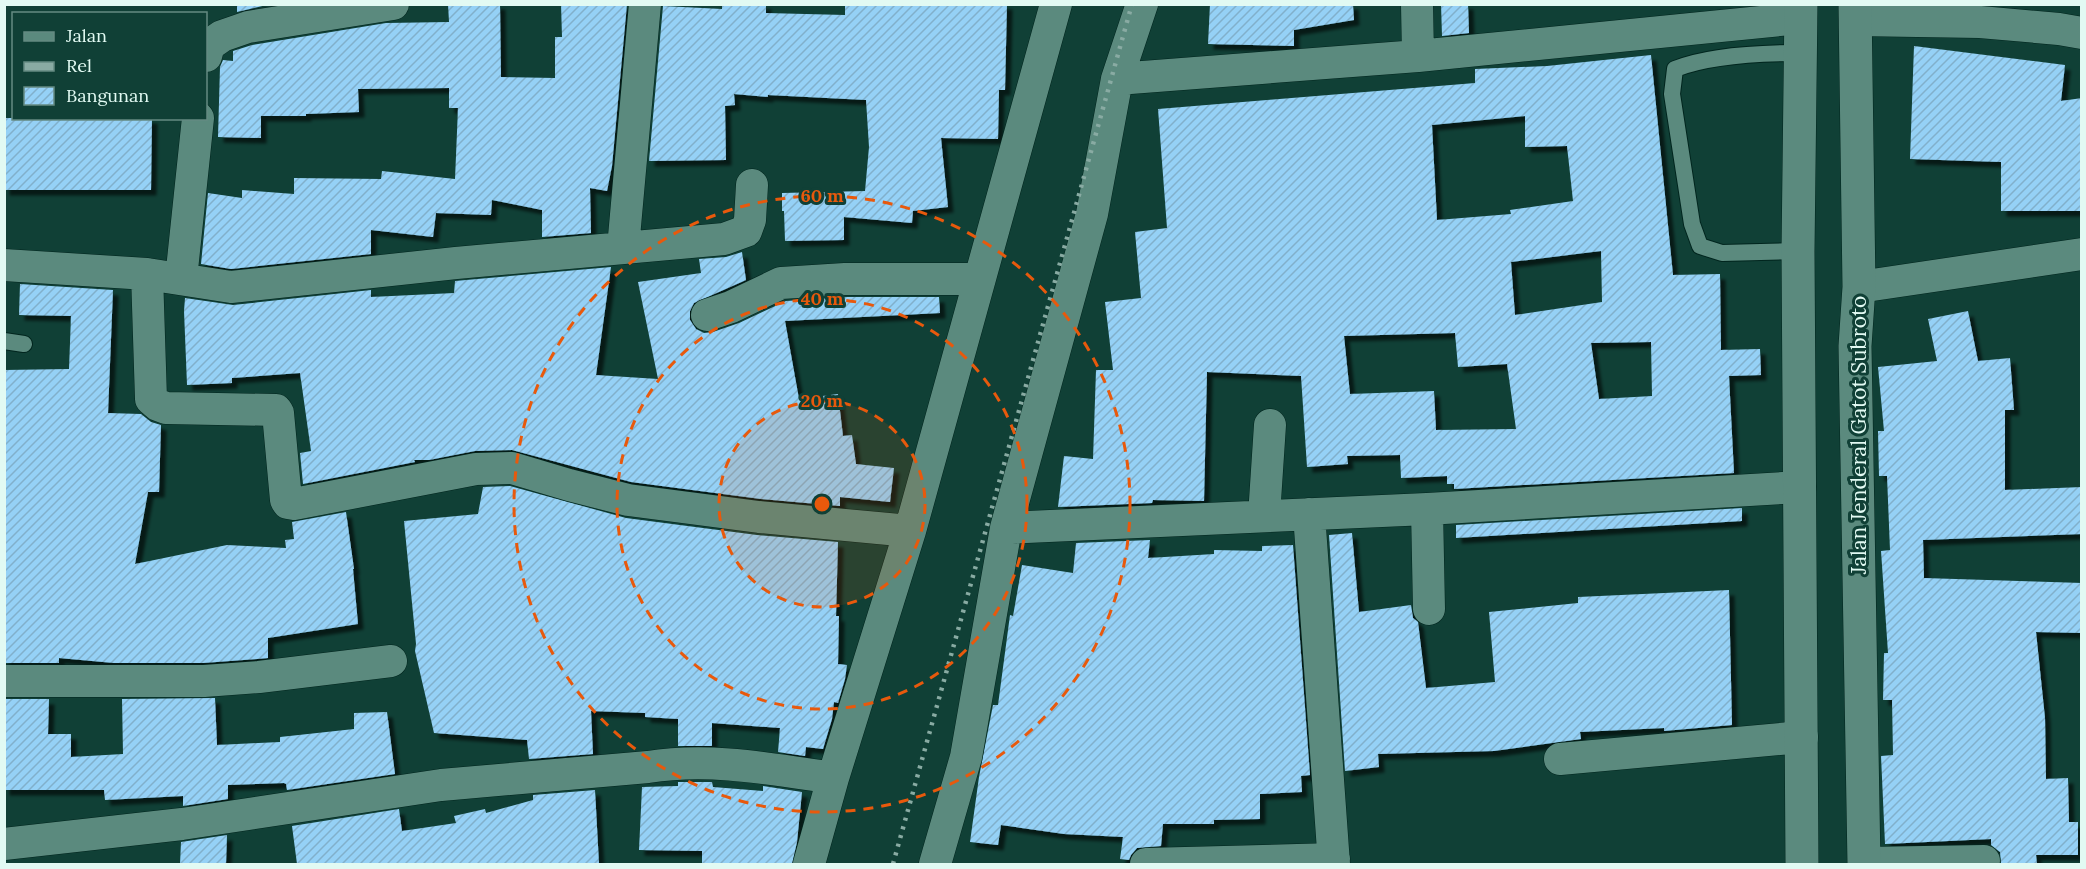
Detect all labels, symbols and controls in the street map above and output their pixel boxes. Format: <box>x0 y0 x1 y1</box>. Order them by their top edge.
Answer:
legend <box>12 12 207 120</box>
text: Jalan <box>65 24 107 47</box>
text: Rel <box>66 54 92 77</box>
text: Bangunan <box>66 84 149 107</box>
text: 60 m <box>800 184 844 207</box>
text: 40 m <box>801 287 844 310</box>
street label: Jalan Jenderal Gatot Subroto <box>1845 296 1872 575</box>
text: 20 m <box>801 389 844 412</box>
centre of rings <box>812 494 832 514</box>

